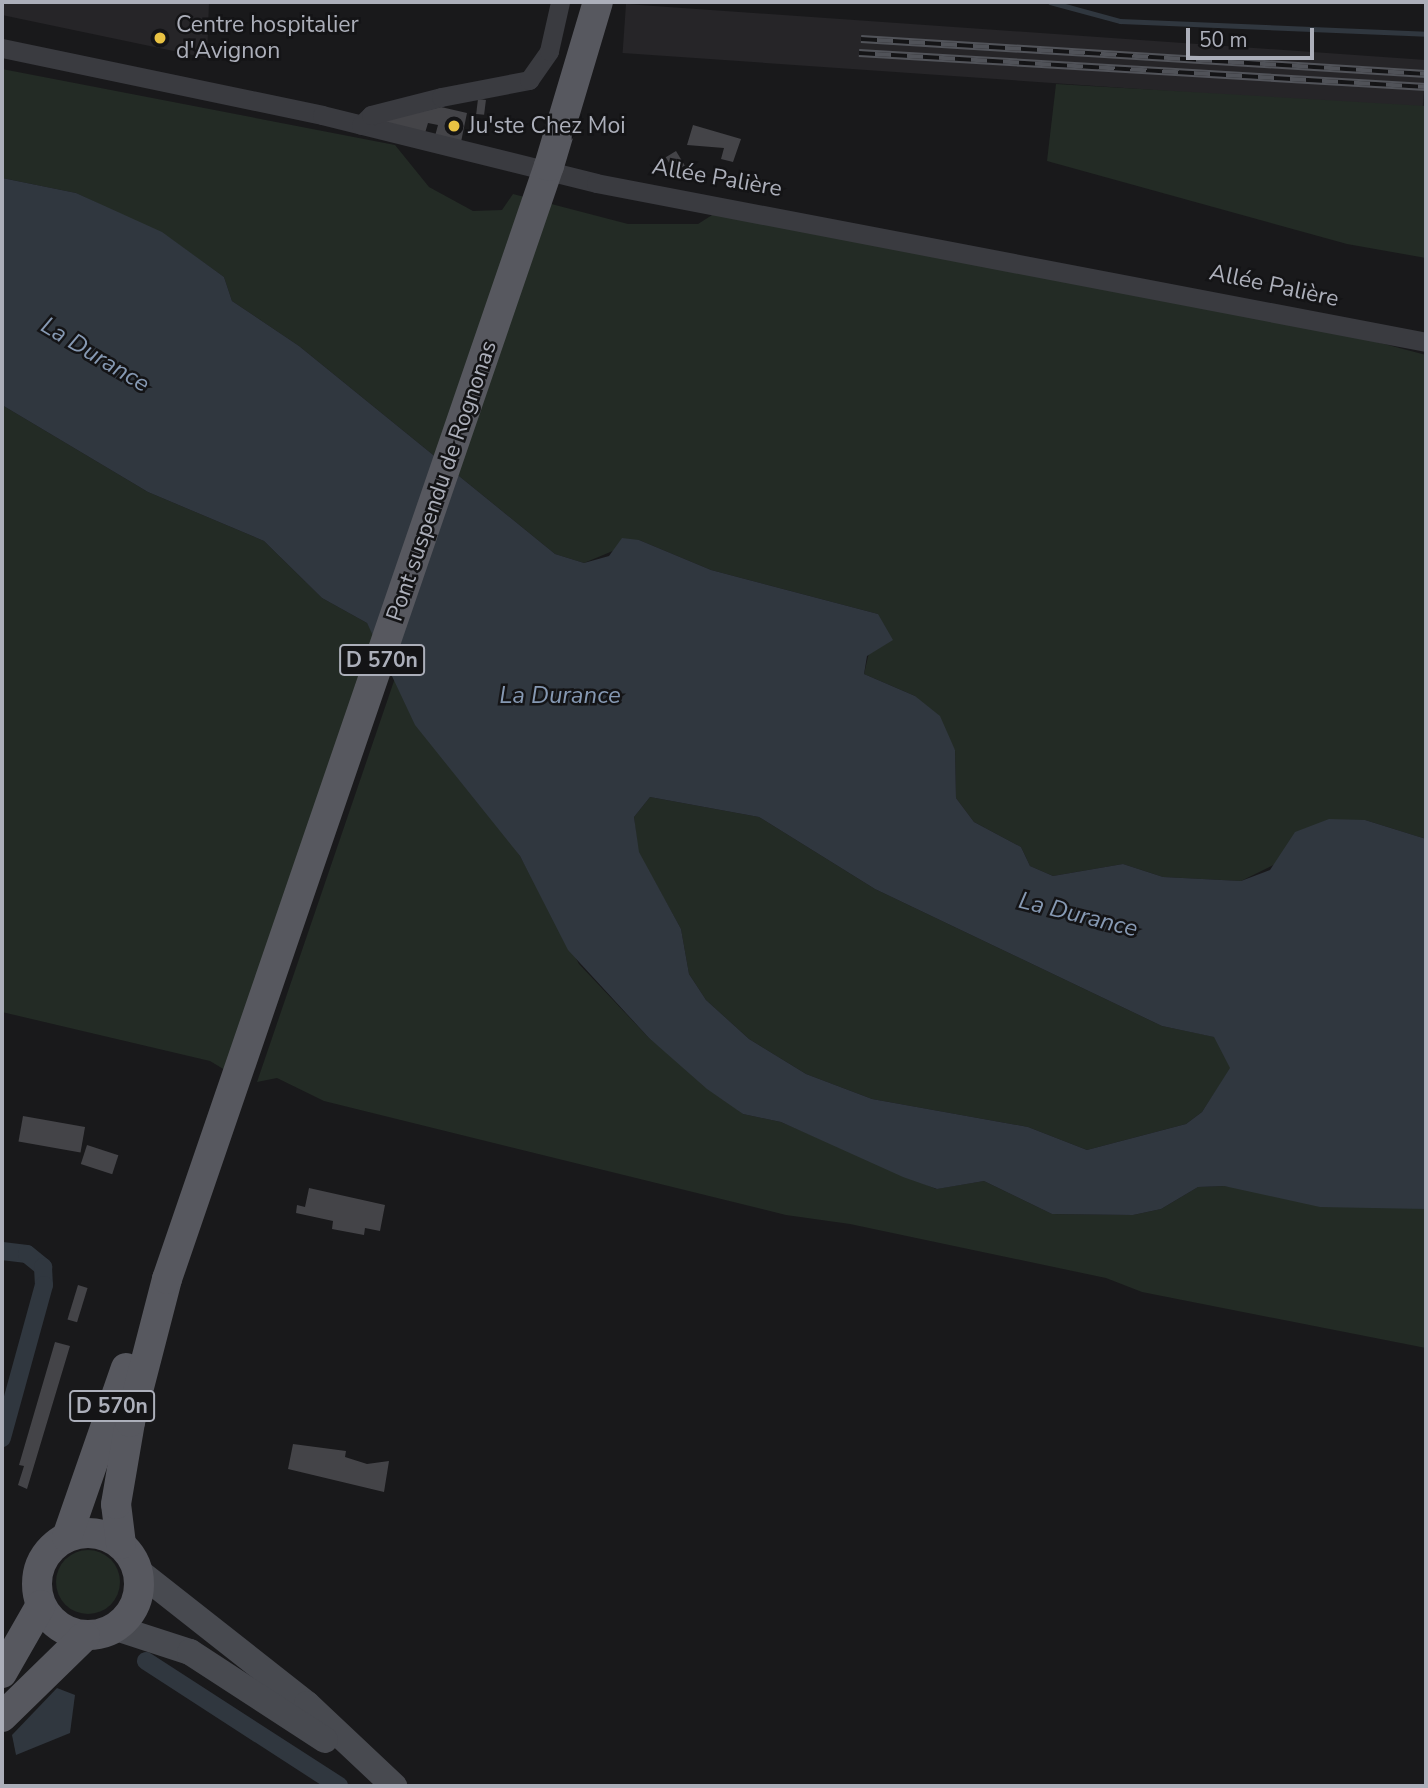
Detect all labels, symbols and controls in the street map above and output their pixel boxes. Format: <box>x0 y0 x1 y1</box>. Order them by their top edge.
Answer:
place label: Centre hospitalier d'Avignon <box>176 11 359 65</box>
scale bar <box>1190 14 1318 58</box>
text: 50 m <box>1199 26 1248 54</box>
marker: Centre hospitalier d'Avignon <box>150 28 170 48</box>
place label: Ju'ste Chez Moi <box>468 112 626 140</box>
marker: Ju'ste Chez Moi <box>446 118 462 134</box>
street label: Allée Palière <box>650 153 784 203</box>
street label: Allée Palière <box>1207 259 1341 313</box>
water label: La Durance <box>35 311 155 399</box>
street label: Pont suspendu de Rognonas <box>381 337 503 625</box>
road number: D 570n <box>338 642 426 678</box>
water label: La Durance <box>499 682 621 710</box>
water label: La Durance <box>1015 886 1141 944</box>
road number: D 570n <box>68 1388 156 1424</box>

